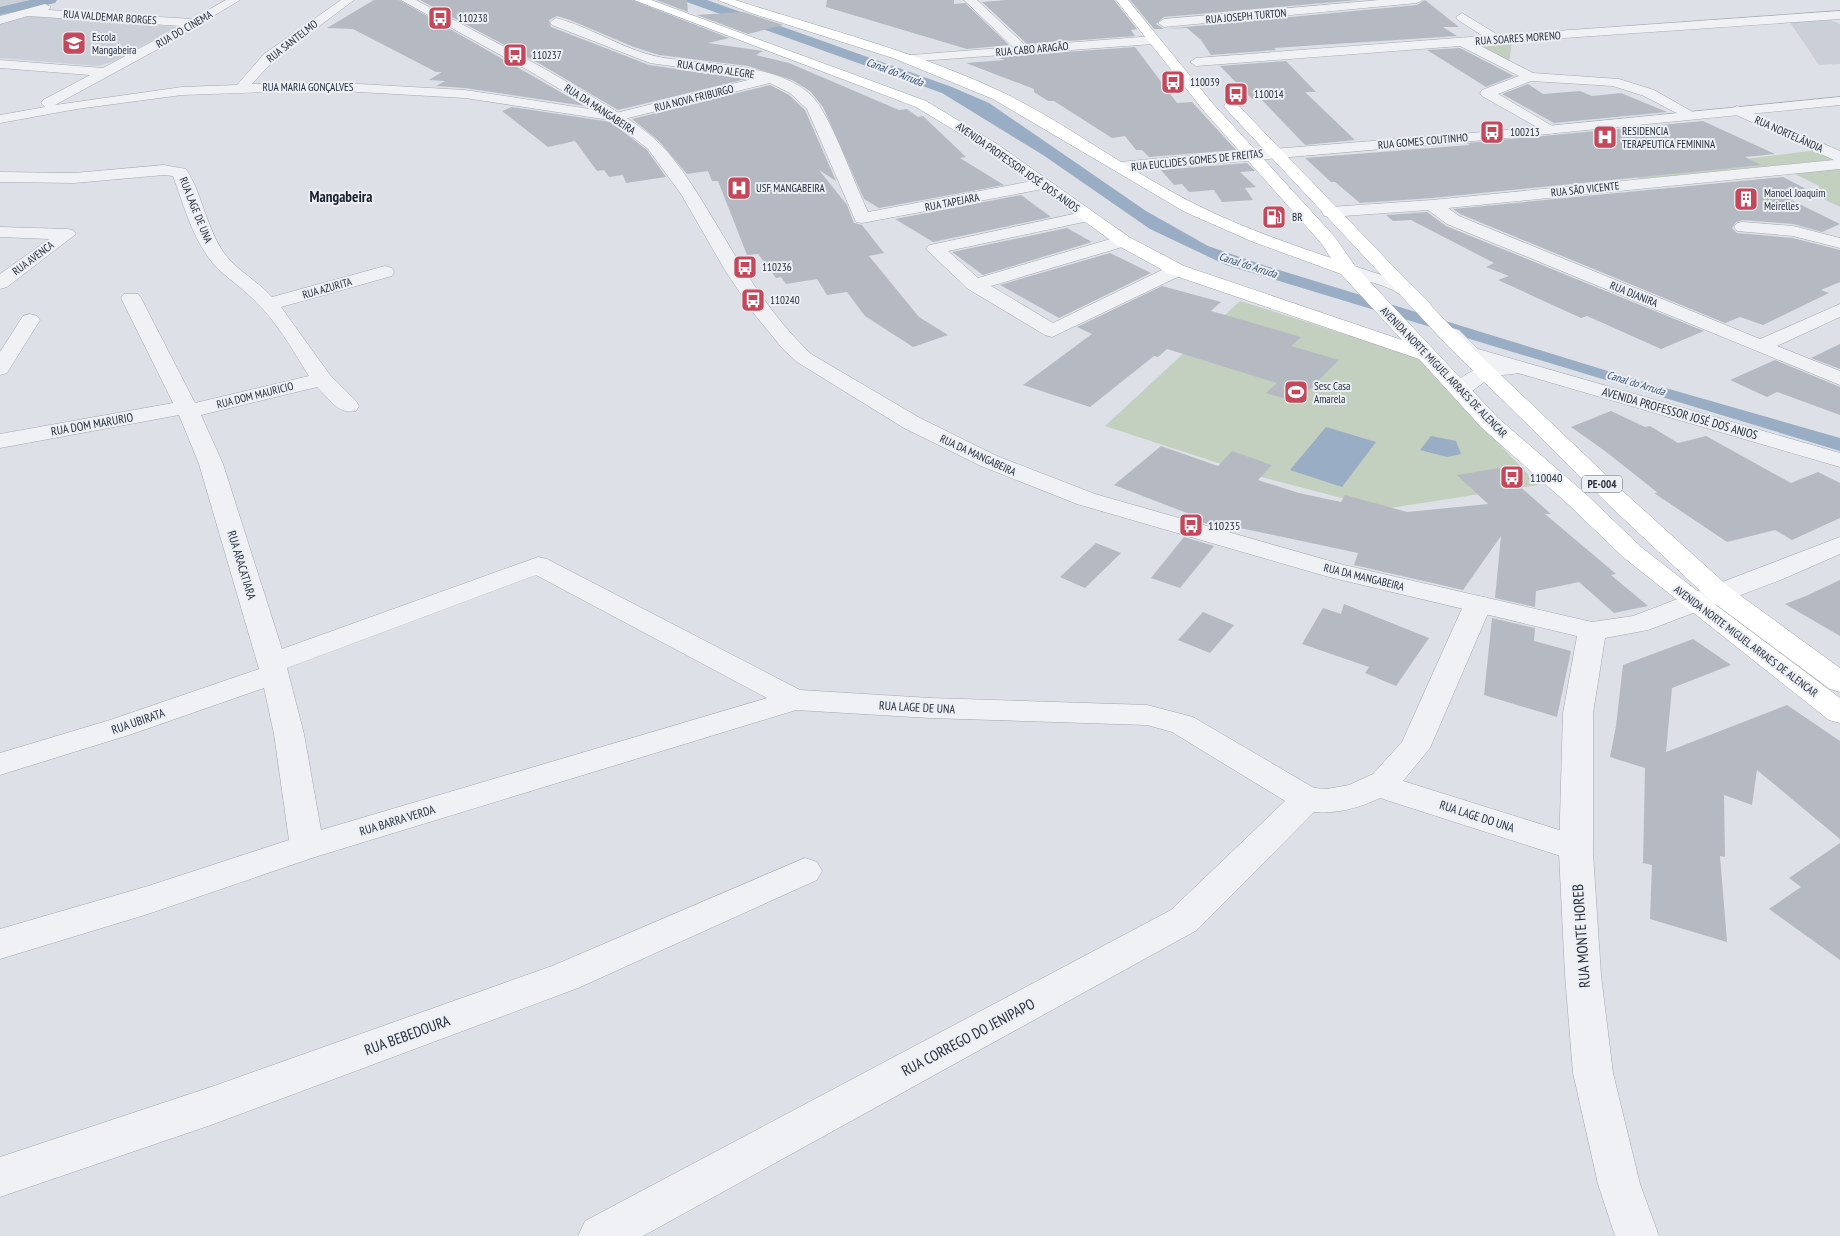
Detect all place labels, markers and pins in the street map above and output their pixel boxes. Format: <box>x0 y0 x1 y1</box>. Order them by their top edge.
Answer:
bus stop icon: 110238 <box>427 5 453 31</box>
place label: 110238 <box>458 11 488 25</box>
school or university icon: Escola Mangabeira <box>61 30 87 56</box>
place label: Escola Mangabeira <box>92 30 137 57</box>
bus stop icon: 110237 <box>502 42 528 68</box>
place label: 110237 <box>532 48 562 62</box>
bus stop icon: 110039 <box>1160 69 1186 95</box>
place label: 110039 <box>1190 75 1220 89</box>
bus stop icon: 110014 <box>1223 81 1249 107</box>
place label: 110014 <box>1254 87 1284 101</box>
bus stop icon: 100213 <box>1479 119 1505 145</box>
hospital icon: RESIDENCIA TERAPEUTICA FEMININA <box>1592 124 1618 150</box>
place label: RESIDENCIA TERAPEUTICA FEMININA <box>1622 124 1716 151</box>
place label: 100213 <box>1510 125 1540 139</box>
hospital icon: USF MANGABEIRA <box>726 175 752 201</box>
place label: USF MANGABEIRA <box>756 181 826 195</box>
building icon: Manoel Joaquim Meirelles <box>1733 186 1759 212</box>
place label: Manoel Joaquim Meirelles <box>1764 186 1825 213</box>
fuel station icon: BR <box>1261 204 1287 230</box>
place label: BR <box>1292 210 1302 224</box>
bus stop icon: 110236 <box>732 254 758 280</box>
place label: 110236 <box>762 260 792 274</box>
bus stop icon: 110240 <box>740 287 766 313</box>
place label: 110240 <box>770 293 800 307</box>
sports icon: Sesc Casa Amarela <box>1283 379 1309 405</box>
place label: Sesc Casa Amarela <box>1314 379 1350 406</box>
bus stop icon: 110040 <box>1499 464 1525 490</box>
place label: 110040 <box>1530 470 1562 485</box>
bus stop icon: 110235 <box>1178 512 1204 538</box>
place label: 110235 <box>1208 518 1240 533</box>

